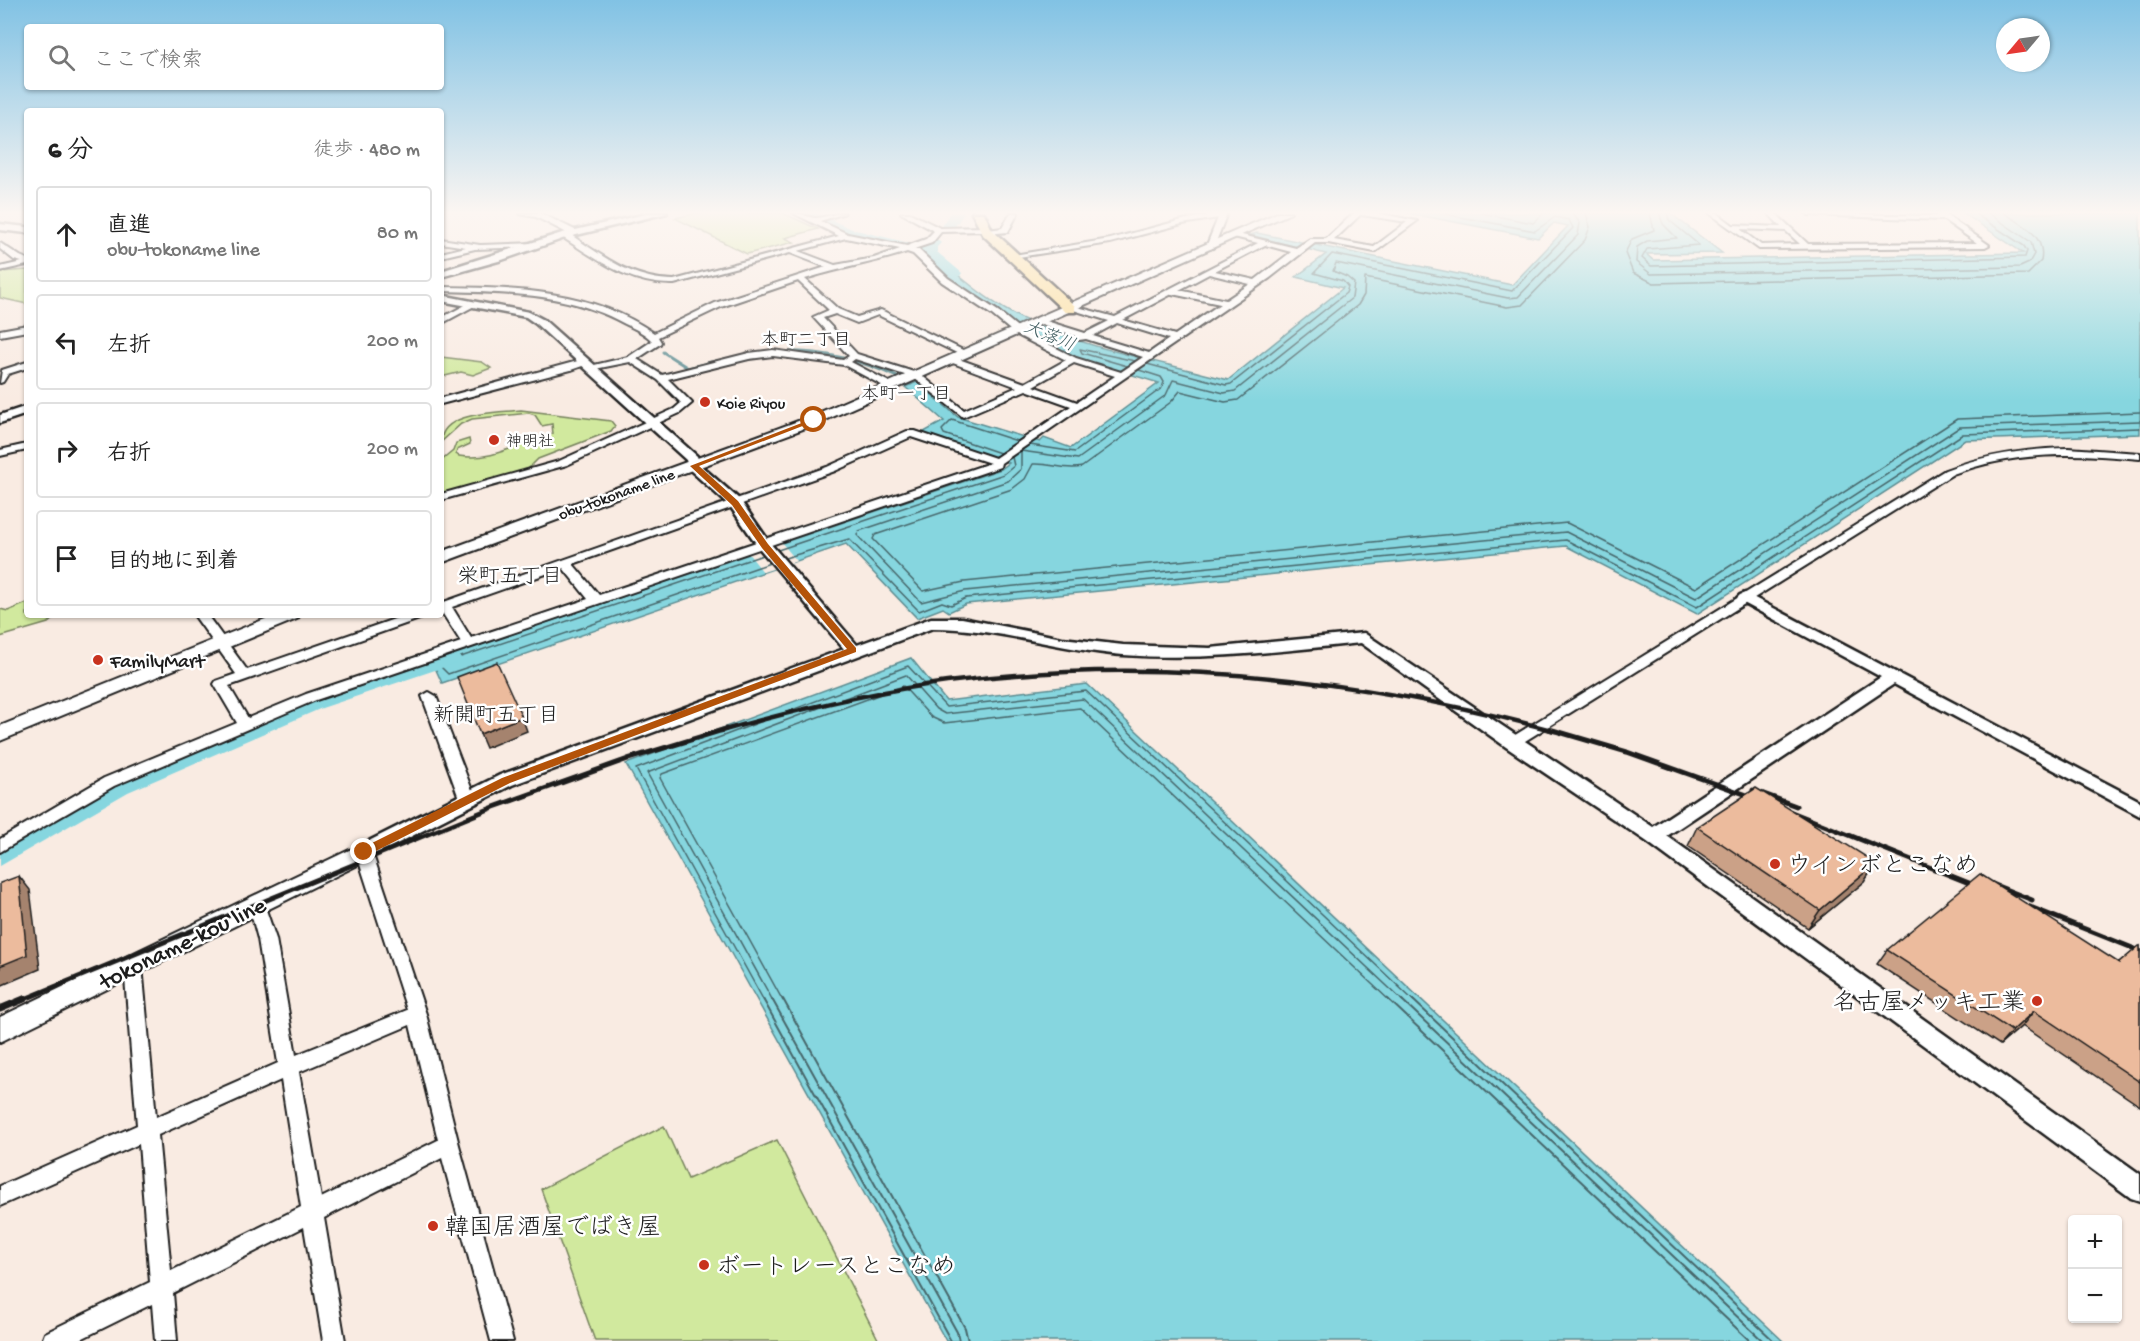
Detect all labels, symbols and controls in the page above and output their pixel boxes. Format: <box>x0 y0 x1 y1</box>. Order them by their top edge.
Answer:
north arrow <box>1996 18 2050 72</box>
search box <box>24 24 444 90</box>
icon: search <box>45 41 78 74</box>
text: ここで検索 <box>93 49 203 75</box>
text: 6 分 <box>48 137 93 168</box>
text: 徒歩 · 480 m <box>314 140 420 163</box>
text: 直進 <box>107 214 151 240</box>
icon: ahead <box>50 218 83 251</box>
text: 80 m <box>377 223 418 246</box>
text: obu-tokoname line <box>107 240 260 263</box>
water label: 大落川 <box>1020 317 1078 357</box>
icon: left <box>50 326 83 359</box>
district label: 本町二丁目 <box>761 330 851 352</box>
text: 200 m <box>367 331 418 354</box>
text: 左折 <box>107 334 151 360</box>
district label: 本町一丁目 <box>861 384 951 406</box>
marker: Koie Riyou <box>698 395 712 409</box>
place label: Koie Riyou <box>717 396 786 415</box>
route start <box>800 406 826 432</box>
marker: 神明社 <box>487 433 501 447</box>
place label: 神明社 <box>506 433 554 453</box>
icon: right <box>50 434 83 467</box>
text: 200 m <box>367 439 418 462</box>
text: 右折 <box>107 442 151 468</box>
street label: obu-tokoname line <box>556 466 679 526</box>
icon: arrive <box>50 542 83 575</box>
text: 目的地に到着 <box>107 550 239 576</box>
district label: 栄町五丁目 <box>458 565 563 591</box>
place label: FamilyMart <box>109 652 206 675</box>
marker: FamilyMart <box>91 653 105 667</box>
district label: 新開町五丁目 <box>433 704 559 730</box>
route end <box>350 838 376 864</box>
place label: ウインボとこなめ <box>1787 853 1978 882</box>
marker: ウインボとこなめ <box>1768 857 1782 871</box>
street label: tokoname-kou line <box>94 892 272 999</box>
place label: 名古屋メッキ工業 <box>1833 989 2025 1019</box>
marker: 名古屋メッキ工業 <box>2030 994 2044 1008</box>
place label: 韓国居酒屋でばき屋 <box>445 1215 661 1244</box>
map controls <box>2068 1215 2122 1323</box>
button: + <box>2068 1215 2122 1269</box>
marker: 韓国居酒屋でばき屋 <box>426 1219 440 1233</box>
place label: ボートレースとこなめ <box>716 1254 956 1283</box>
marker: ボートレースとこなめ <box>697 1258 711 1272</box>
button: − <box>2068 1269 2122 1323</box>

